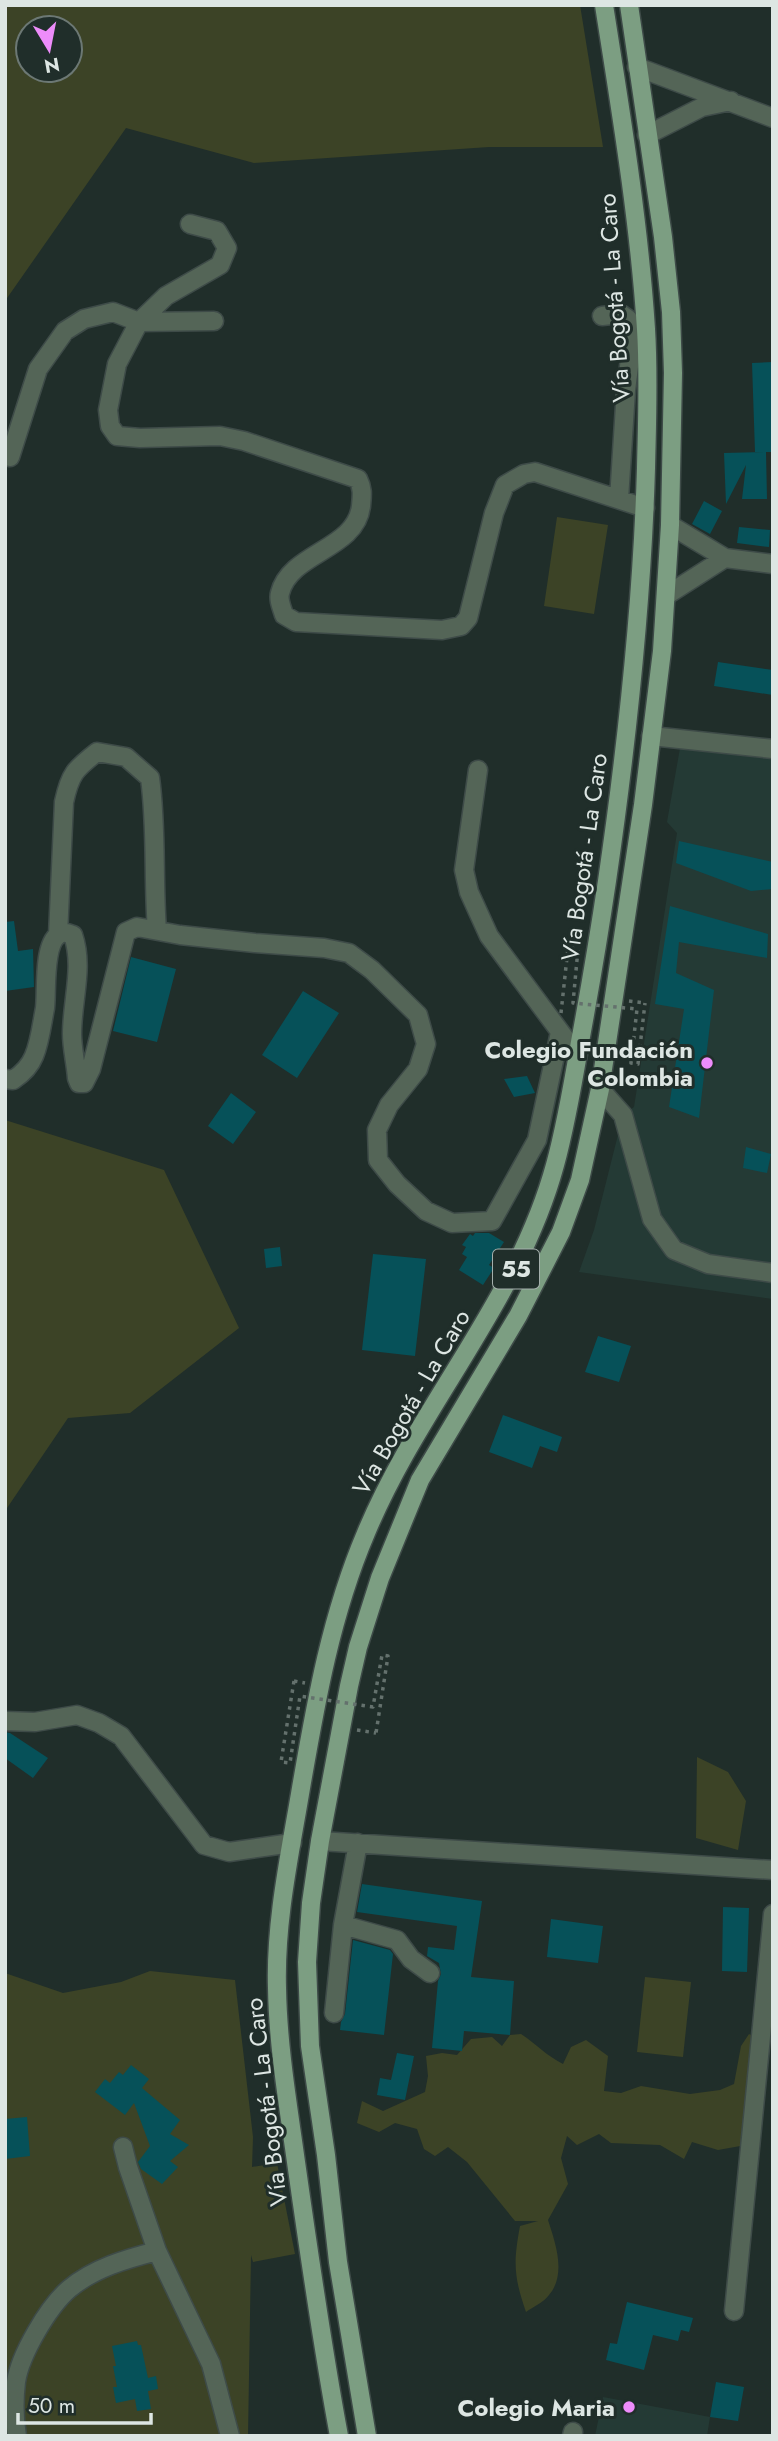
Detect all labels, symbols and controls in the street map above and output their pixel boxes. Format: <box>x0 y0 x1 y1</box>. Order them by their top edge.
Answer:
north arrow <box>14 14 84 84</box>
text: N <box>42 51 62 80</box>
street label: Vía Bogotá - La Caro <box>589 192 639 404</box>
street label: Vía Bogotá - La Caro <box>552 751 616 963</box>
place label: Colegio Fundación Colombia <box>485 1032 693 1095</box>
marker: Colegio Fundación Colombia <box>699 1055 715 1071</box>
road number: 55 <box>493 1250 539 1288</box>
street label: Vía Bogotá - La Caro <box>343 1303 479 1501</box>
street label: Vía Bogotá - La Caro <box>236 1996 296 2208</box>
scale bar <box>18 2382 150 2426</box>
place label: Colegio Maria <box>457 2390 615 2425</box>
text: 50 m <box>28 2391 75 2421</box>
marker: Colegio Maria <box>621 2399 637 2415</box>

